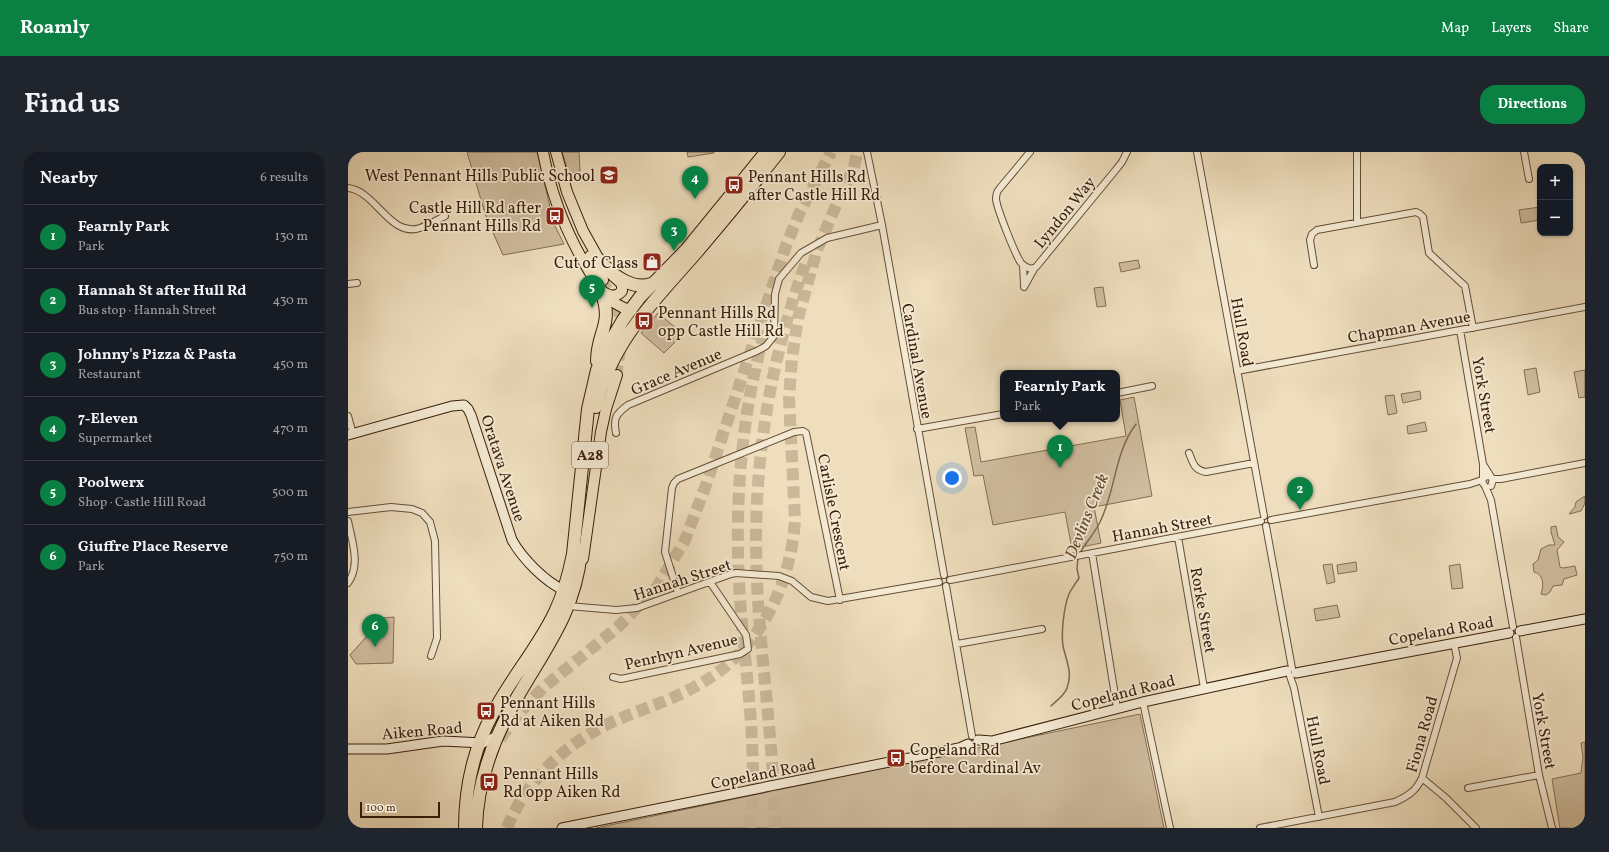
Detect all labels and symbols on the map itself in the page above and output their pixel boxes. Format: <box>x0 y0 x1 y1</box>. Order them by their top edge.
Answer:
school or university icon: West Pennant Hills Public School <box>598 164 620 186</box>
place label: West Pennant Hills Public School <box>365 166 595 188</box>
pin: 4 <box>682 166 708 199</box>
place label: Pennant Hills Rd after Castle Hill Rd <box>748 167 880 207</box>
street label: Lyndon Way <box>1030 172 1102 254</box>
bus stop icon: Pennant Hills Rd after Castle Hill Rd <box>723 174 745 196</box>
place label: Castle Hill Rd after Pennant Hills Rd <box>409 198 541 238</box>
bus stop icon: Castle Hill Rd after Pennant Hills Rd <box>544 205 566 227</box>
pin: 3 <box>661 218 687 251</box>
shop icon: Cut of Class <box>641 251 663 273</box>
place label: Cut of Class <box>554 253 638 275</box>
pin: 5 <box>579 275 605 308</box>
street label: Hull Road <box>1224 296 1258 369</box>
street label: Cardinal Avenue <box>895 302 937 421</box>
place label: Pennant Hills Rd opp Castle Hill Rd <box>658 303 784 343</box>
street label: Chapman Avenue <box>1346 306 1472 350</box>
bus stop icon: Pennant Hills Rd opp Castle Hill Rd <box>633 310 655 332</box>
street label: Grace Avenue <box>628 344 726 402</box>
street label: York Street <box>1465 355 1501 436</box>
street label: Oratava Avenue <box>474 412 530 525</box>
pin: 1 <box>1047 435 1073 468</box>
road number: A28 <box>572 442 608 468</box>
street label: Carlisle Crescent <box>811 452 855 573</box>
your location <box>942 468 962 488</box>
water label: Devlins Creek <box>1060 470 1115 563</box>
pin: 2 <box>1287 477 1313 510</box>
street label: Hannah Street <box>1110 509 1215 549</box>
street label: Hannah Street <box>631 555 735 607</box>
street label: Rorke Street <box>1184 566 1220 655</box>
street label: Copeland Road <box>1387 612 1496 652</box>
pin: 6 <box>362 614 388 647</box>
street label: Penrhyn Avenue <box>623 629 740 677</box>
street label: Copeland Road <box>1069 670 1178 717</box>
street label: York Street <box>1525 691 1561 772</box>
place label: Pennant Hills Rd at Aiken Rd <box>500 693 604 733</box>
street label: Fiona Road <box>1402 694 1444 775</box>
bus stop icon: Pennant Hills Rd at Aiken Rd <box>475 700 497 722</box>
street label: Hull Road <box>1300 714 1335 787</box>
street label: Aiken Road <box>381 718 463 746</box>
place label: Copeland Rd before Cardinal Av <box>910 740 1042 780</box>
bus stop icon: Copeland Rd before Cardinal Av <box>885 747 907 769</box>
street label: Copeland Road <box>709 754 818 796</box>
place label: Pennant Hills Rd opp Aiken Rd <box>503 764 620 804</box>
bus stop icon: Pennant Hills Rd opp Aiken Rd <box>478 771 500 793</box>
scale bar <box>360 800 440 819</box>

